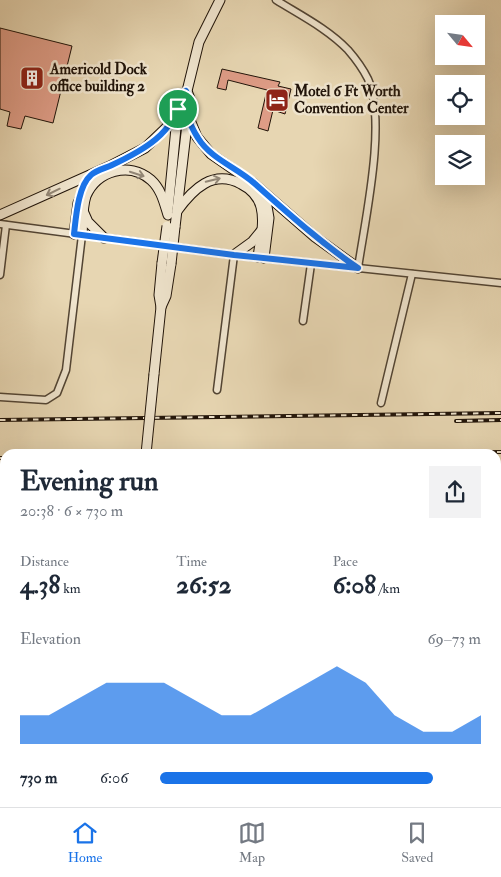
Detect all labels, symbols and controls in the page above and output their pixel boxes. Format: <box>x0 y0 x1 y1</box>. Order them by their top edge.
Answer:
north arrow <box>435 15 485 65</box>
map controls <box>435 15 485 185</box>
place label: Americold Dock office building 2 <box>49 60 148 97</box>
building icon: Americold Dock office building 2 <box>19 65 45 91</box>
button: locate <box>435 75 485 125</box>
place label: Motel 6 Ft Worth Convention Center <box>293 82 409 118</box>
hotel icon: Motel 6 Ft Worth Convention Center <box>264 87 290 113</box>
pin <box>157 88 199 130</box>
icon: arrive <box>164 95 192 123</box>
button: layers <box>435 135 485 185</box>
one-way arrow <box>129 169 145 179</box>
one-way arrow <box>204 175 220 184</box>
one-way arrow <box>46 188 61 197</box>
text: Evening run <box>20 464 158 499</box>
button: share <box>429 466 481 518</box>
text: 20:38 · 6 × 730 m <box>20 501 123 521</box>
text: Distance <box>20 553 69 570</box>
text: Time <box>176 553 207 570</box>
text: Pace <box>333 553 358 570</box>
text: 4.38 <box>20 570 60 601</box>
text: 26:52 <box>176 570 231 601</box>
text: 6:08 <box>333 570 376 601</box>
text: km <box>60 580 81 597</box>
text: /km <box>376 580 400 597</box>
text: Elevation <box>20 629 81 649</box>
text: 69–73 m <box>427 629 481 649</box>
text: 730 m <box>20 768 57 788</box>
text: 6:06 <box>100 768 128 788</box>
tab: Home <box>68 819 102 866</box>
tab: Map <box>238 819 266 866</box>
tab: Saved <box>401 819 433 866</box>

